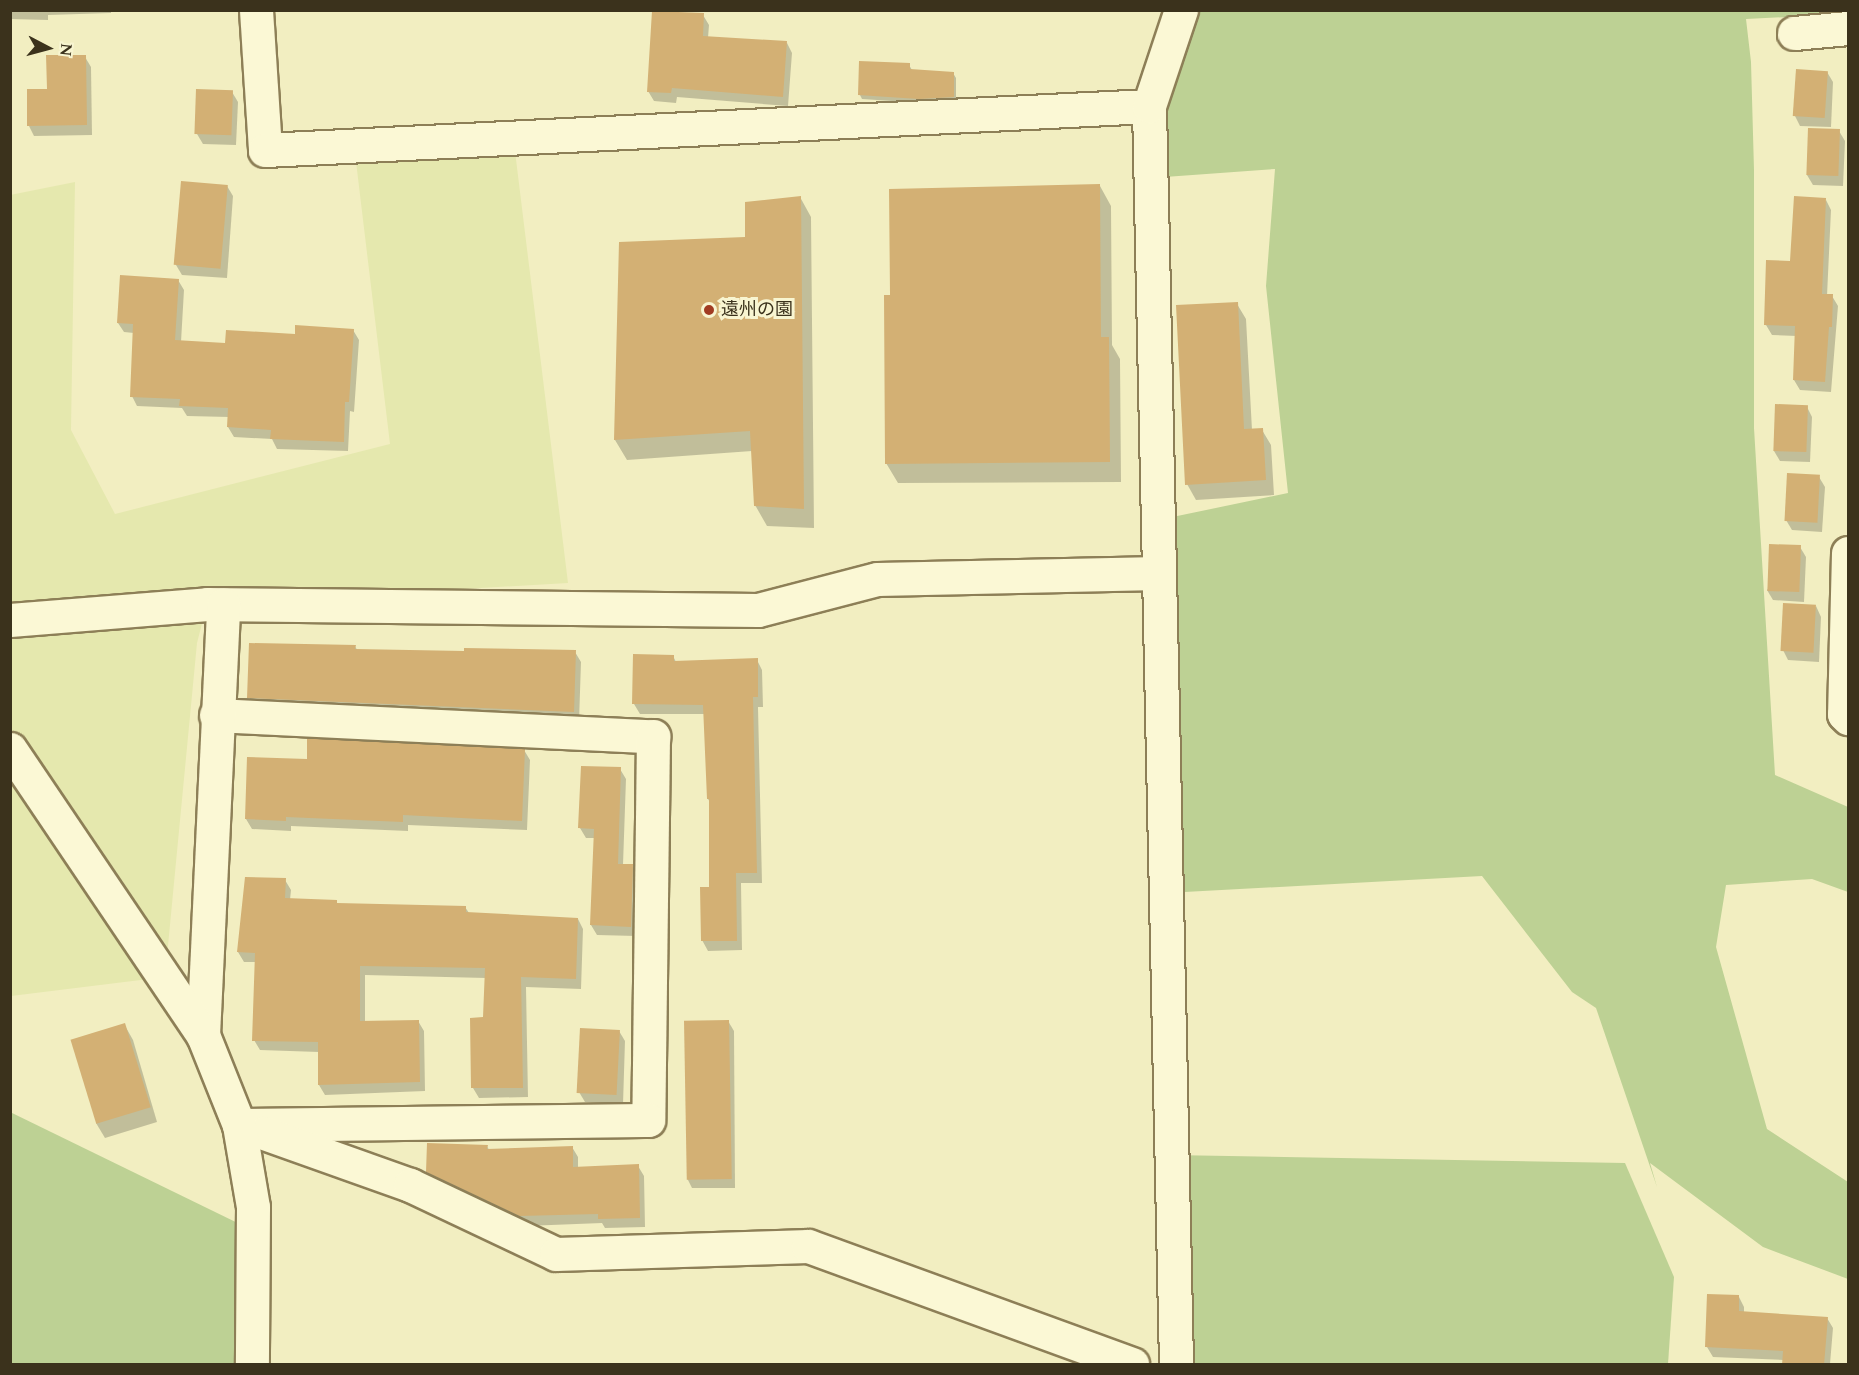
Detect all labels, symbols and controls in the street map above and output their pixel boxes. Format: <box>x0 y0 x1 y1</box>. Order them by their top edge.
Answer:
north arrow <box>18 18 78 78</box>
text: N <box>53 42 79 58</box>
place label: 遠州の園 <box>721 299 793 321</box>
marker: 遠州の園 <box>702 303 716 317</box>

